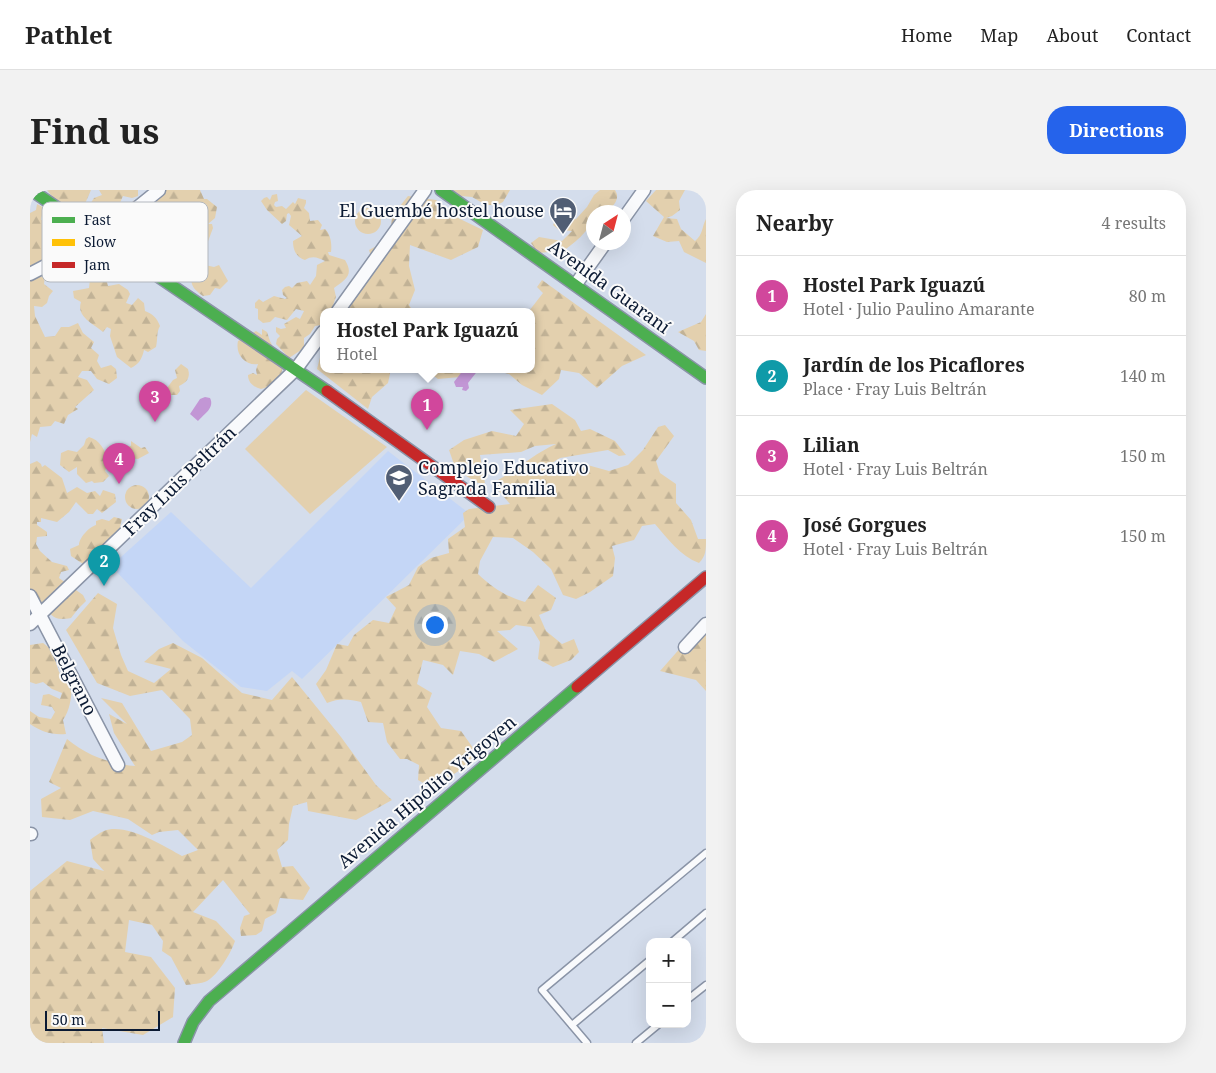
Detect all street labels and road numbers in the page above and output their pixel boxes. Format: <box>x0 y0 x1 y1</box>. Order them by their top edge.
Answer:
street label: Avenida Guaraní <box>544 234 675 339</box>
street label: Fray Luis Beltrán <box>118 420 241 540</box>
street label: Belgrano <box>47 640 103 719</box>
street label: Avenida Hipólito Yrigoyen <box>332 709 521 873</box>

